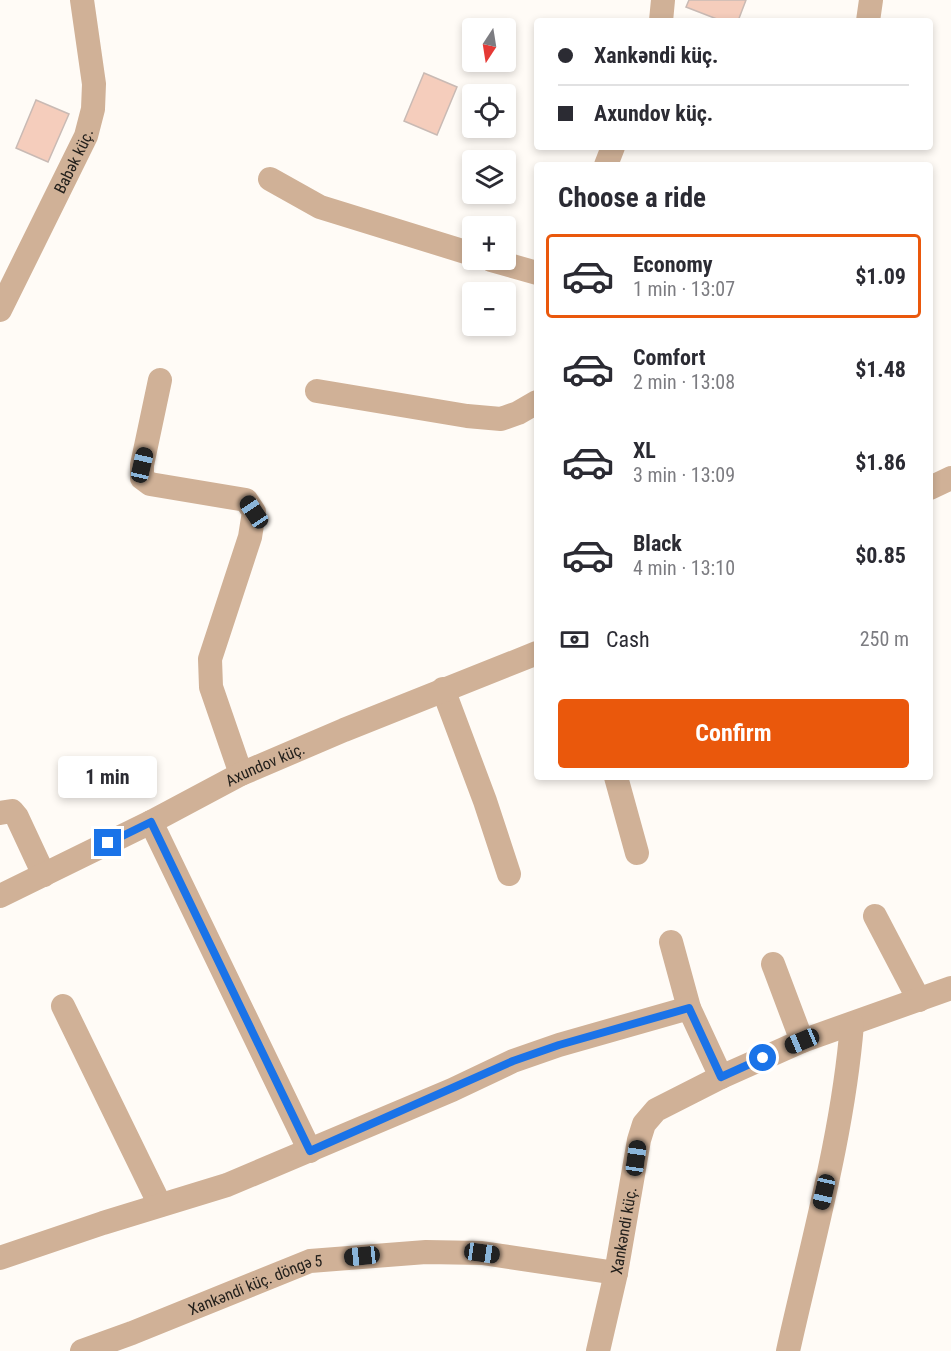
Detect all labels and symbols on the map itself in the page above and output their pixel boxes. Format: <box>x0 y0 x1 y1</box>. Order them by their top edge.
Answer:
north arrow <box>462 18 516 72</box>
street label: Babək küç. <box>50 127 97 197</box>
car <box>129 445 155 485</box>
car <box>236 492 272 532</box>
street label: Axundov küç. <box>222 739 308 791</box>
callout: 1 min <box>58 756 158 798</box>
route end <box>94 829 121 856</box>
car <box>782 1026 822 1056</box>
route start <box>749 1044 776 1071</box>
car <box>625 1139 647 1177</box>
car <box>811 1172 837 1212</box>
street label: Xankəndi küç. <box>607 1186 641 1276</box>
car <box>463 1242 501 1264</box>
car <box>343 1245 381 1267</box>
street label: Xankəndi küç. döngə 5 <box>186 1251 323 1319</box>

